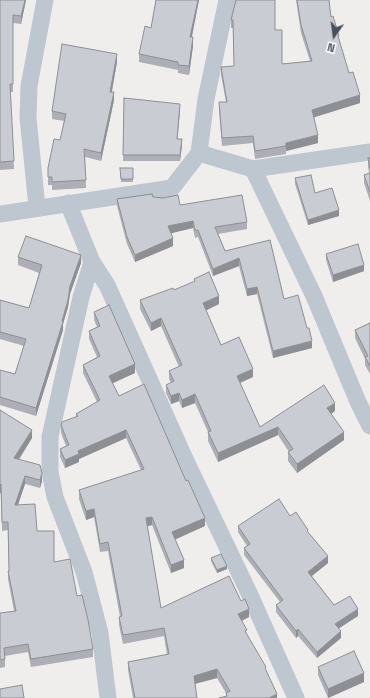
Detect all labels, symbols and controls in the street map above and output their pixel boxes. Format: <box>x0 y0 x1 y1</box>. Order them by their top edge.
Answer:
north arrow <box>314 16 354 56</box>
text: N <box>326 40 336 55</box>

